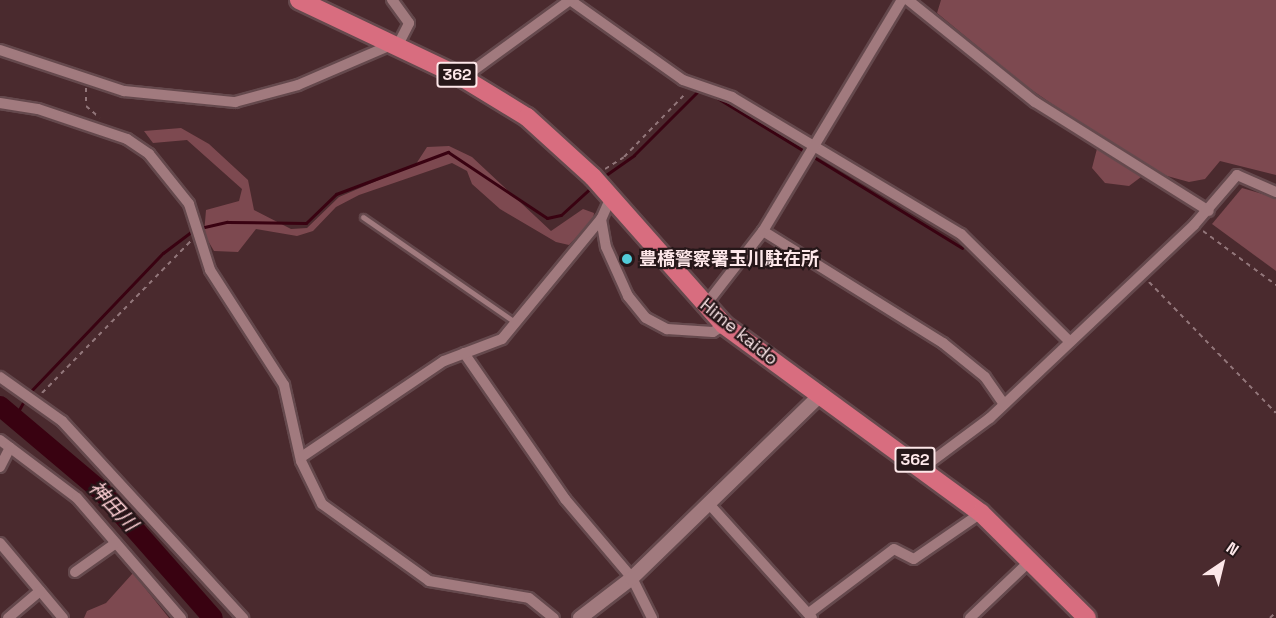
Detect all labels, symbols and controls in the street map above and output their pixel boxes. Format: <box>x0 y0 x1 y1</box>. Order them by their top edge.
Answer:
road number: 362 <box>436 62 478 88</box>
place label: 豊橋警察署玉川駐在所 <box>639 248 819 270</box>
marker: 豊橋警察署玉川駐在所 <box>620 252 634 266</box>
street label: Hime kaido <box>696 294 782 370</box>
road number: 362 <box>894 447 936 473</box>
water label: 神田川 <box>84 476 142 536</box>
north arrow <box>1192 534 1252 594</box>
text: N <box>1222 537 1243 561</box>

